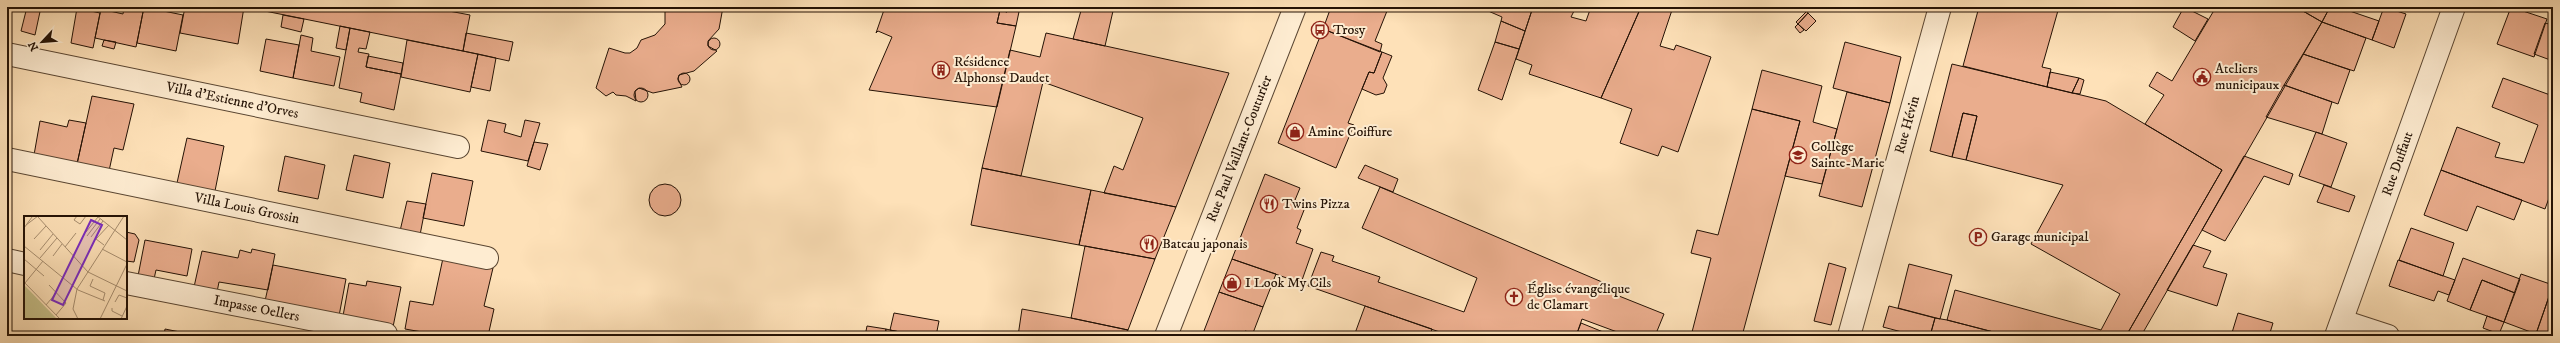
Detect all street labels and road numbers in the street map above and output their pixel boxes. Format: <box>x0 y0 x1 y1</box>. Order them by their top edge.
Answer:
street label: Rue Paul Vaillant-Couturier <box>1202 72 1277 225</box>
street label: Villa d'Estienne d'Orves <box>163 78 300 123</box>
street label: Rue Hévin <box>1891 93 1924 156</box>
street label: Rue Duffaut <box>2378 129 2418 198</box>
street label: Villa Louis Grossin <box>192 189 302 228</box>
street label: Impasse Oellers <box>212 291 301 326</box>

